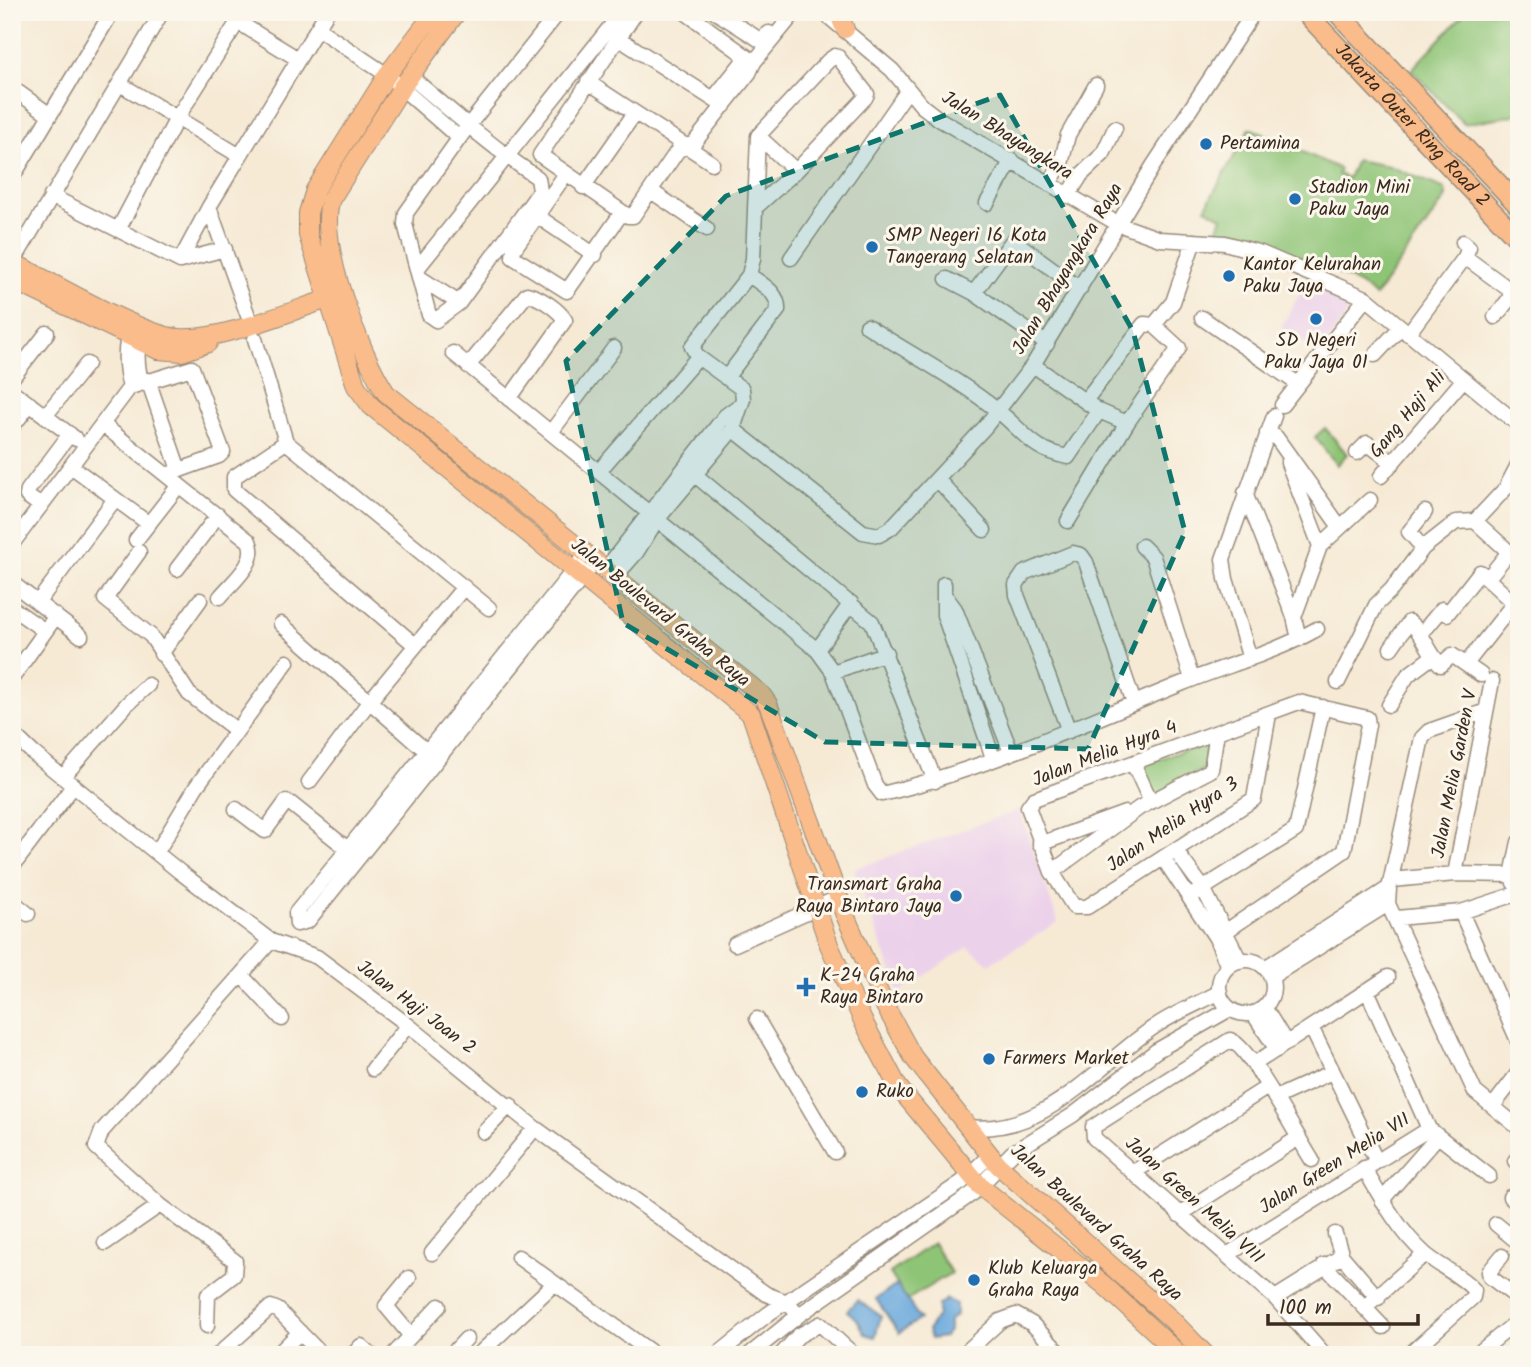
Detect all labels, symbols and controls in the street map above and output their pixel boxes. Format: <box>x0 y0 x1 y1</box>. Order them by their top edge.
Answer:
street label: Jakarta Outer Ring Road 2 <box>1327 37 1497 215</box>
street label: Jalan Bhayangkara <box>935 83 1079 189</box>
place label: Pertamina <box>1220 129 1300 159</box>
marker: Pertamina <box>1198 136 1214 152</box>
place label: Stadion Mini Paku Jaya <box>1309 173 1411 225</box>
street label: Jalan Bhayangkara Raya <box>1005 177 1131 361</box>
marker: Stadion Mini Paku Jaya <box>1287 191 1303 207</box>
place label: SMP Negeri 16 Kota Tangerang Selatan <box>886 221 1047 273</box>
marker: SMP Negeri 16 Kota Tangerang Selatan <box>864 239 880 255</box>
place label: Kantor Kelurahan Paku Jaya <box>1243 250 1381 302</box>
marker: Kantor Kelurahan Paku Jaya <box>1221 268 1237 284</box>
marker: SD Negeri Paku Jaya 01 <box>1308 311 1324 327</box>
place label: SD Negeri Paku Jaya 01 <box>1264 326 1368 378</box>
street label: Gang Haji Ali <box>1362 363 1455 465</box>
street label: Jalan Boulevard Graha Raya <box>564 531 756 695</box>
street label: Jalan Melia Garden V <box>1424 685 1486 861</box>
street label: Jalan Melia Hyra 4 <box>1028 713 1182 795</box>
street label: Jalan Melia Hyra 3 <box>1101 770 1245 880</box>
place label: Transmart Graha Raya Bintaro Jaya <box>795 870 942 922</box>
marker: Transmart Graha Raya Bintaro Jaya <box>948 888 964 904</box>
street label: Jalan Haji Joan 2 <box>350 953 482 1063</box>
place label: K-24 Graha Raya Bintaro <box>820 961 923 1013</box>
marker: K-24 Graha Raya Bintaro <box>798 979 814 995</box>
place label: Farmers Market <box>1003 1044 1129 1074</box>
marker: Farmers Market <box>981 1051 997 1067</box>
place label: Ruko <box>876 1077 914 1107</box>
marker: Ruko <box>854 1084 870 1100</box>
street label: Jalan Green Melia VII <box>1254 1105 1416 1223</box>
street label: Jalan Green Melia VIII <box>1117 1130 1271 1272</box>
street label: Jalan Boulevard Graha Raya <box>1003 1137 1189 1309</box>
place label: Klub Keluarga Graha Raya <box>988 1254 1097 1306</box>
marker: Klub Keluarga Graha Raya <box>966 1272 982 1288</box>
scale bar <box>1268 1283 1419 1327</box>
text: 100 m <box>1279 1292 1332 1325</box>

